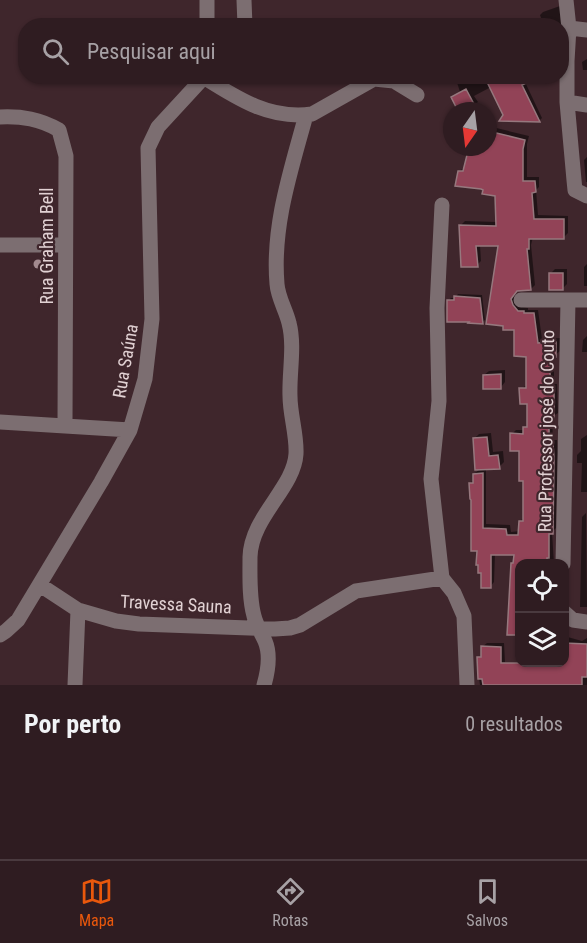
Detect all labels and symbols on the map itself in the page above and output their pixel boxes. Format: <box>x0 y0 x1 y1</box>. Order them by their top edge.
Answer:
north arrow <box>443 102 497 156</box>
street label: Rua Graham Bell <box>36 188 57 304</box>
street label: Rua Saúna <box>108 322 142 400</box>
street label: Rua Professor josé do Couto <box>534 330 558 532</box>
street label: Travessa Sauna <box>120 591 232 617</box>

